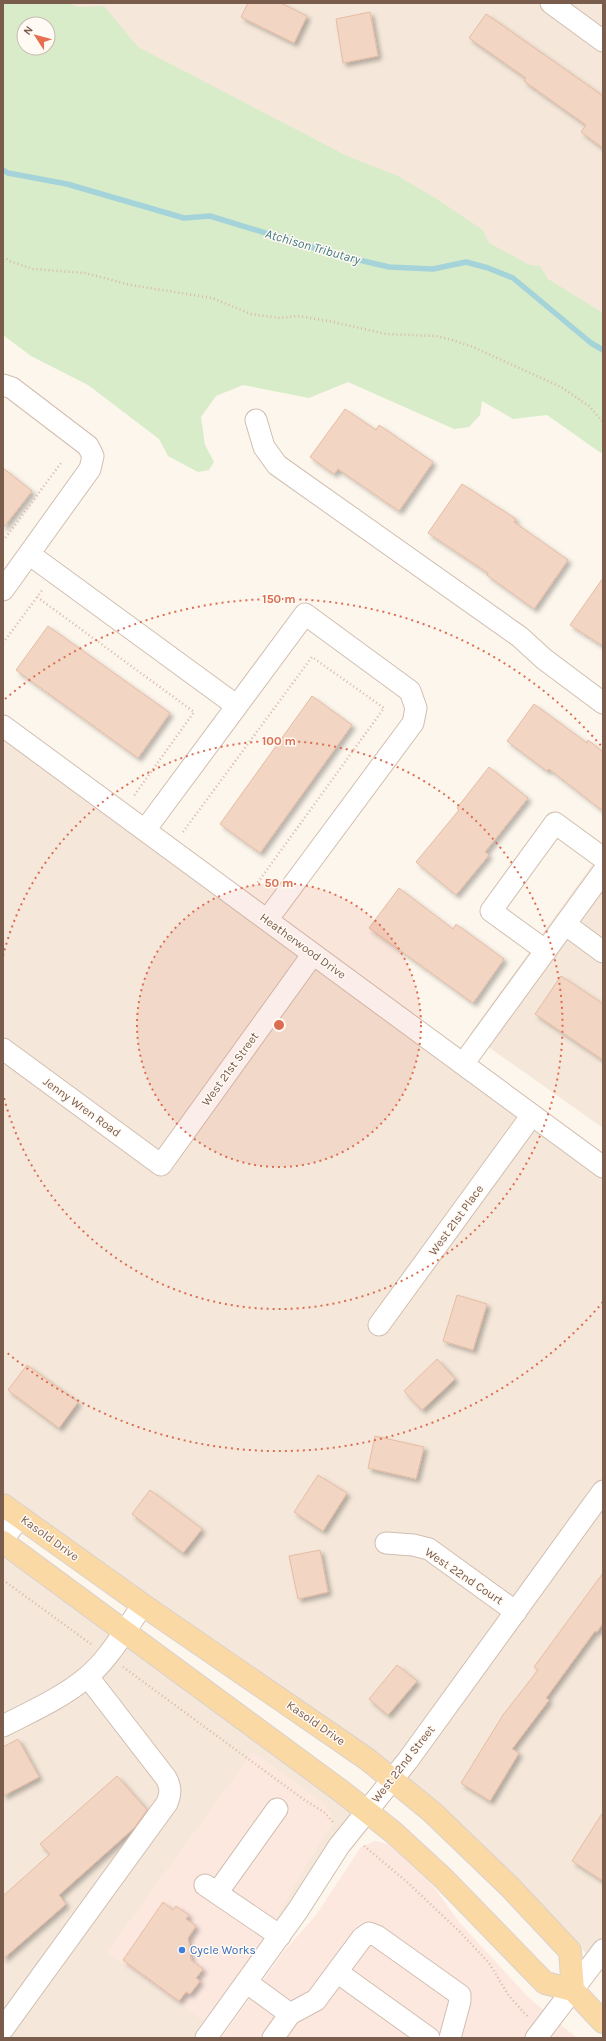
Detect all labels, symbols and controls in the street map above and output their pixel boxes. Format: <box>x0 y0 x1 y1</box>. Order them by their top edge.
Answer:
north arrow <box>16 16 56 56</box>
text: N <box>21 23 36 37</box>
water label: Atchison Tributary <box>264 226 362 267</box>
text: 150 m <box>262 592 296 606</box>
text: 100 m <box>262 734 296 748</box>
text: 50 m <box>265 876 294 890</box>
street label: Heatherwood Drive <box>257 910 349 982</box>
centre of rings <box>272 1018 286 1032</box>
street label: West 21st Street <box>199 1029 262 1109</box>
street label: Jenny Wren Road <box>40 1074 124 1140</box>
street label: West 21st Place <box>426 1182 486 1258</box>
street label: Kasold Drive <box>18 1512 82 1564</box>
street label: West 22nd Court <box>422 1545 506 1608</box>
street label: Kasold Drive <box>284 1698 348 1748</box>
street label: West 22nd Street <box>368 1722 438 1805</box>
place label: Cycle Works <box>190 1943 256 1957</box>
marker: Cycle Works <box>177 1945 187 1955</box>

